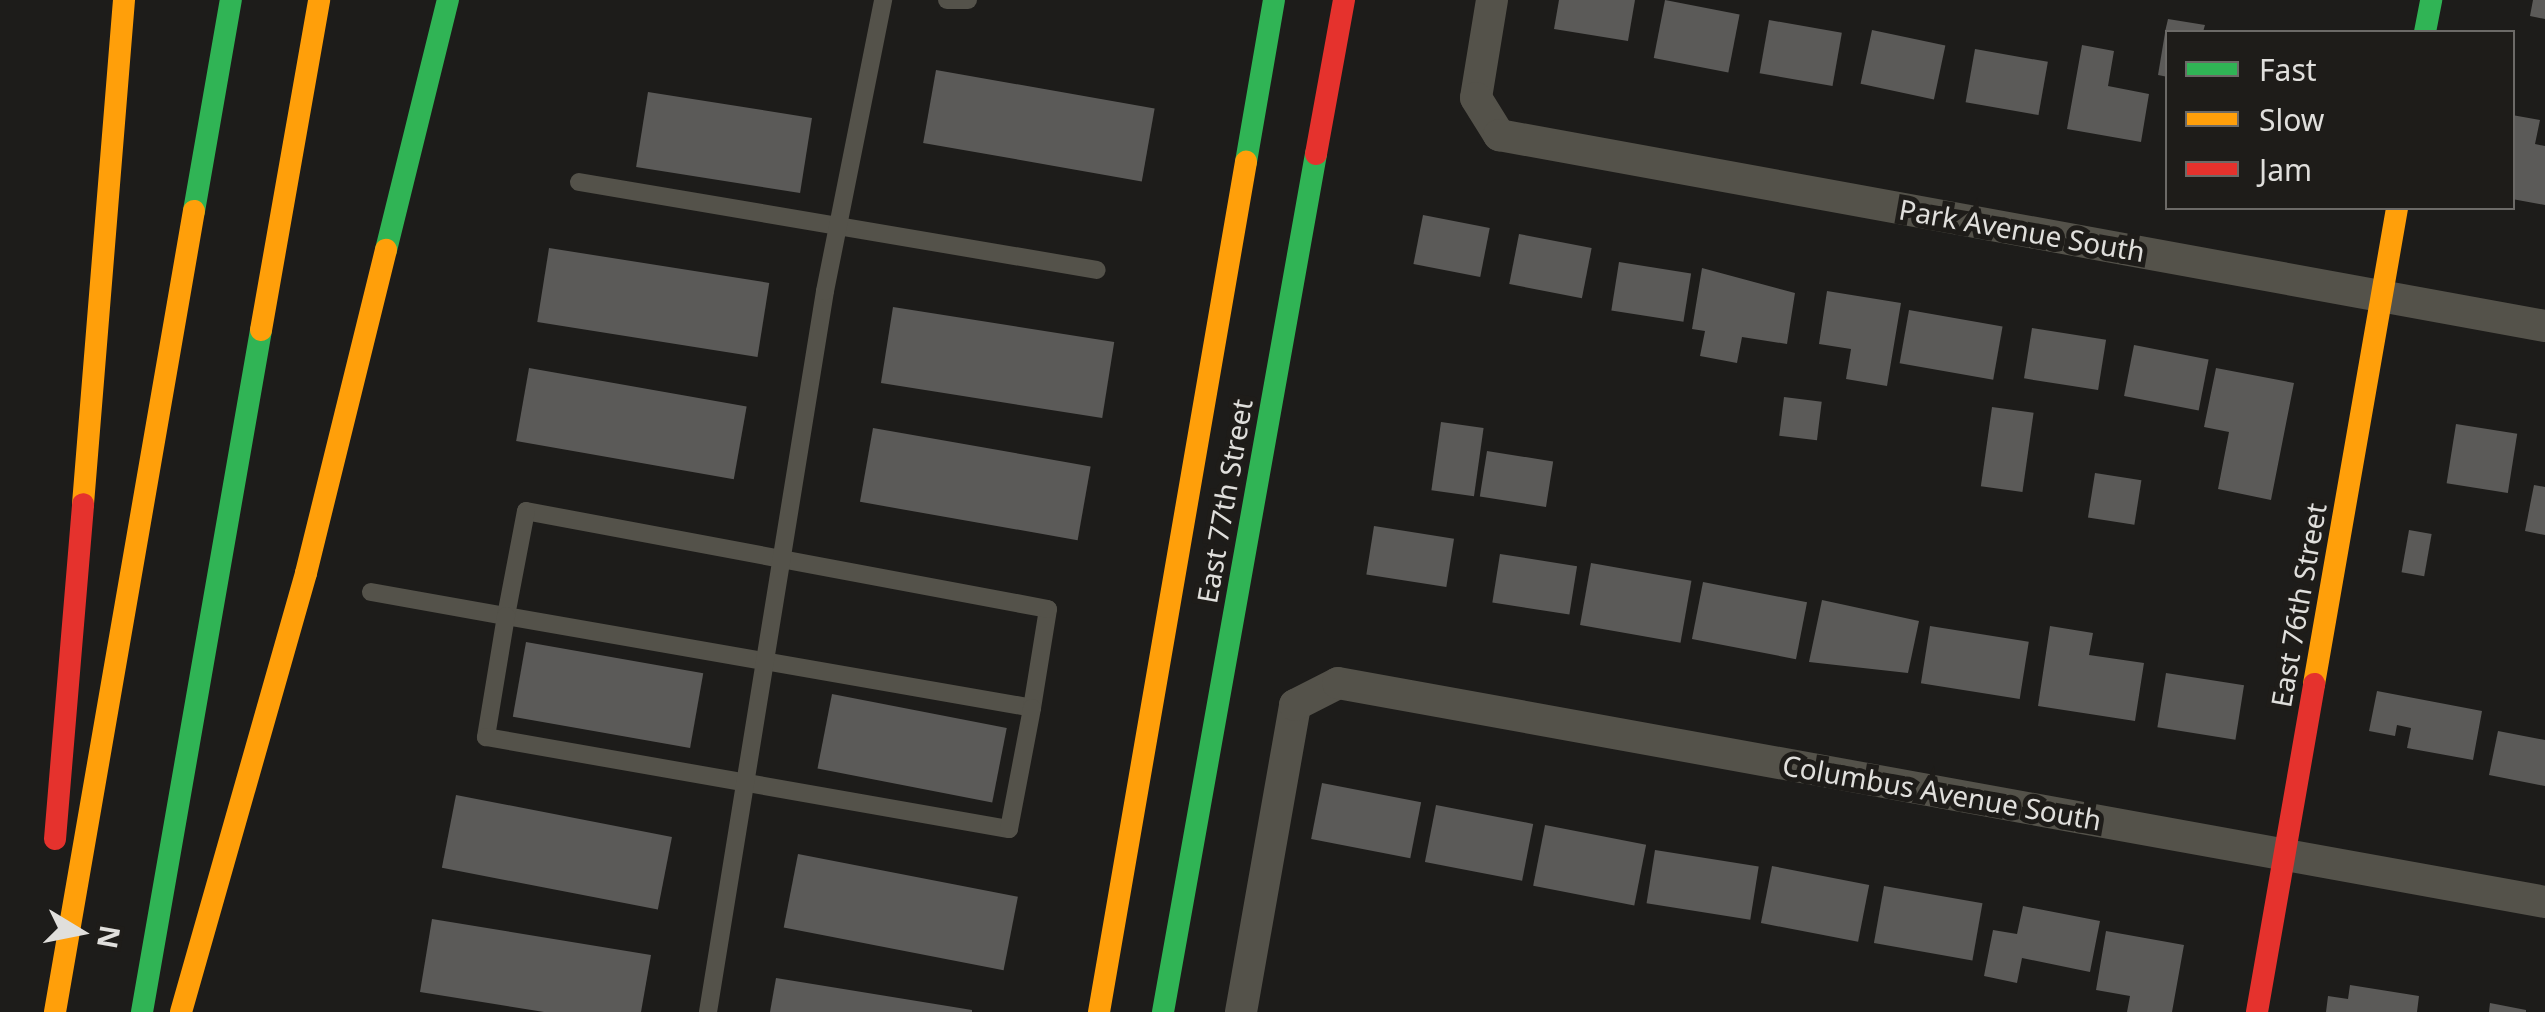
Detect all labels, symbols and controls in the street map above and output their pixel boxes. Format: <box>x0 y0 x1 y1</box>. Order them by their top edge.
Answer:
legend <box>2165 30 2515 210</box>
text: Fast <box>2259 49 2317 90</box>
text: Slow <box>2259 99 2324 140</box>
text: Jam <box>2259 149 2312 190</box>
street label: Park Avenue South <box>1896 192 2148 268</box>
street label: East 77th Street <box>1189 396 1259 606</box>
street label: East 76th Street <box>2263 500 2333 710</box>
street label: Columbus Avenue South <box>1780 747 2104 837</box>
north arrow <box>30 882 130 982</box>
text: N <box>89 923 130 952</box>

